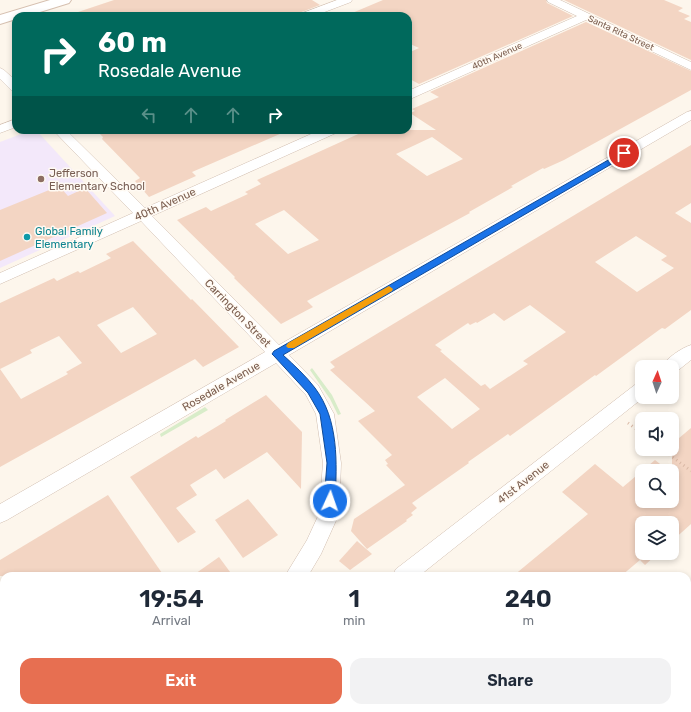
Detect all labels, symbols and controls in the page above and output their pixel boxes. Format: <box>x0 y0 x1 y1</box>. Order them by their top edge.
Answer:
street label: Santa Rita Street <box>587 13 656 53</box>
text: 60 m <box>98 26 167 59</box>
icon: right <box>32 28 84 80</box>
street label: 40th Avenue <box>470 40 524 72</box>
text: Rosedale Avenue <box>98 60 241 82</box>
icon: left <box>138 104 160 126</box>
icon: ahead <box>180 104 202 126</box>
icon: ahead <box>222 104 244 126</box>
icon: right <box>264 104 286 126</box>
pin <box>607 136 641 170</box>
icon: arrive <box>613 142 635 164</box>
place label: Jefferson Elementary School <box>49 167 145 193</box>
marker: Jefferson Elementary School <box>36 174 46 184</box>
street label: 40th Avenue <box>133 185 198 224</box>
place label: Global Family Elementary <box>35 225 103 251</box>
marker: Global Family Elementary <box>22 232 32 242</box>
street label: Carrington Street <box>202 277 274 351</box>
street label: Rosedale Avenue <box>180 359 262 414</box>
north arrow <box>635 360 679 404</box>
map controls <box>635 360 679 560</box>
button: sound <box>635 412 679 456</box>
street label: 41st Avenue <box>495 458 552 507</box>
button: search <box>635 464 679 508</box>
position arrow <box>309 480 351 522</box>
button: layers <box>635 516 679 560</box>
text: 19:54 <box>139 585 204 613</box>
text: 1 <box>348 585 360 613</box>
text: 240 <box>505 585 552 613</box>
text: Arrival <box>152 613 191 628</box>
text: min <box>343 613 366 628</box>
text: m <box>522 613 534 628</box>
button: Exit <box>20 658 342 704</box>
button: Share <box>350 658 671 704</box>

